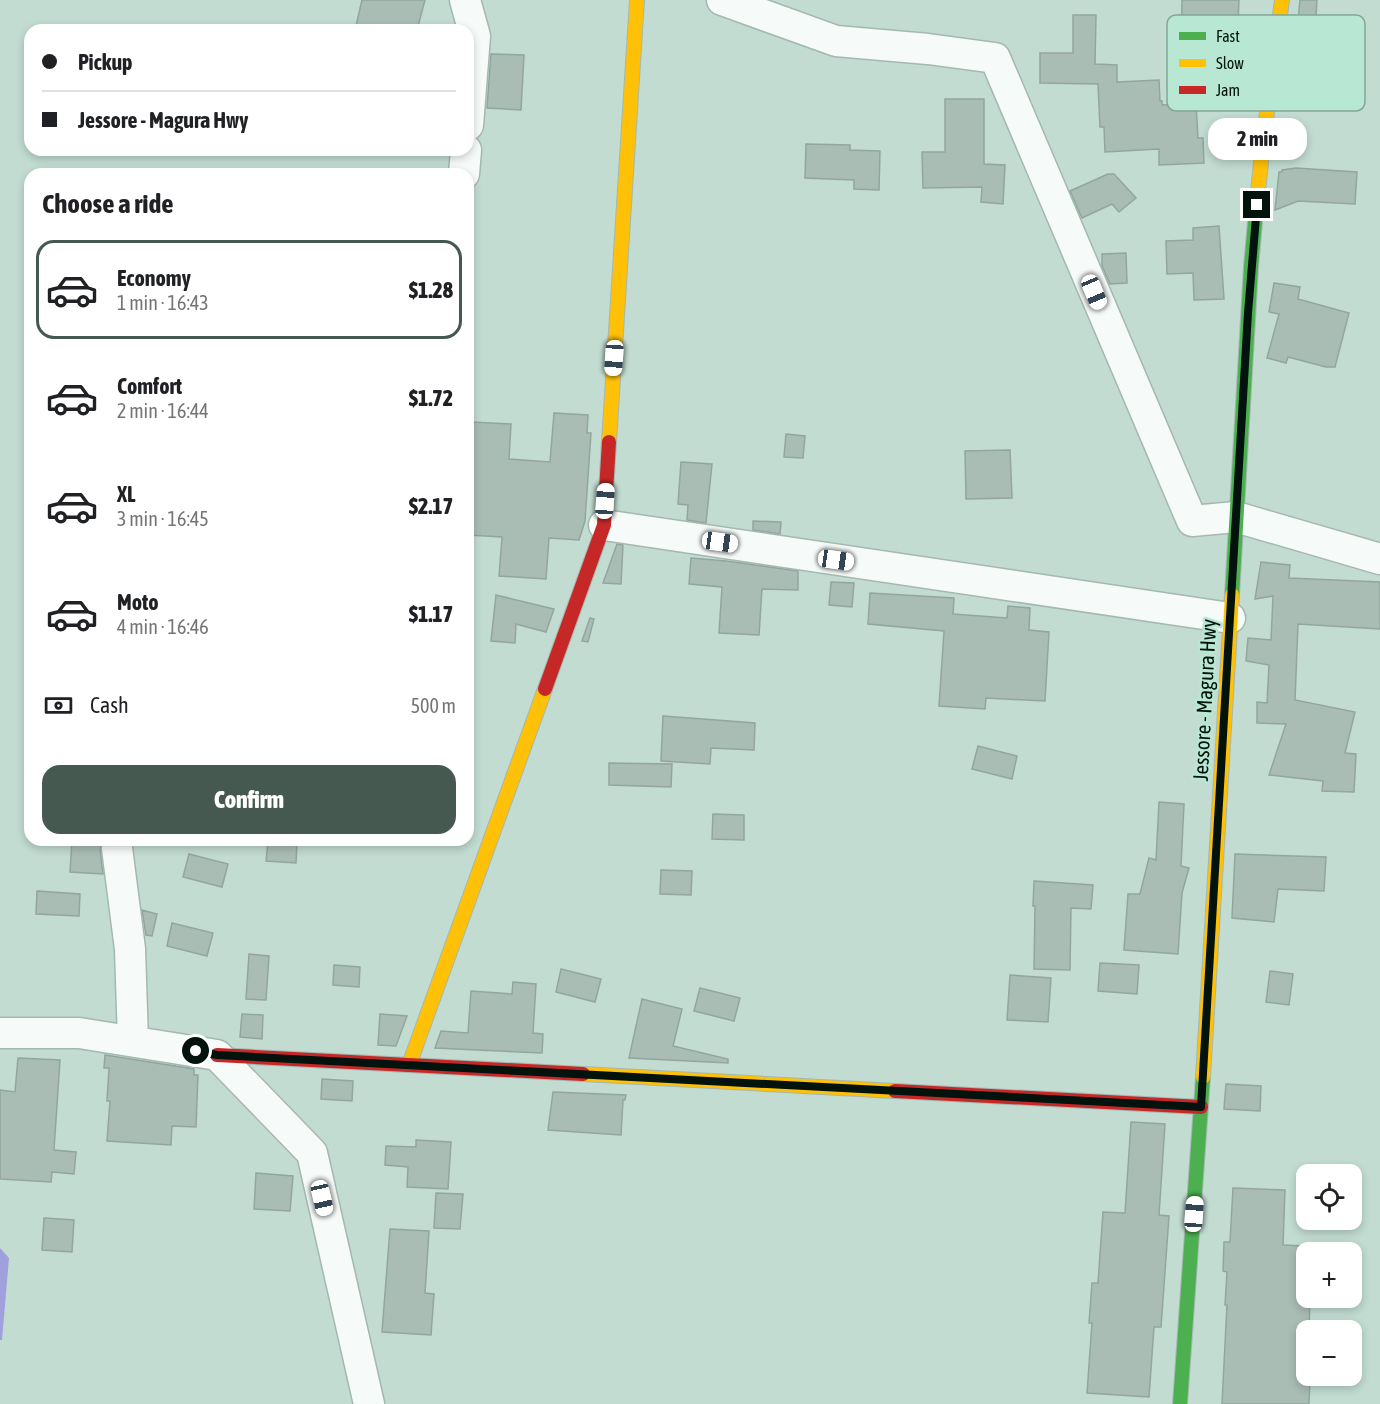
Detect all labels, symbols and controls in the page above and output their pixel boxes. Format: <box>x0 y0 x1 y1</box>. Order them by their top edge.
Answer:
legend <box>1167 15 1365 111</box>
text: Fast <box>1216 27 1240 45</box>
text: Pickup <box>78 49 133 75</box>
text: Slow <box>1216 54 1244 72</box>
text: Jam <box>1216 81 1240 99</box>
text: Jessore - Magura Hwy <box>78 107 248 133</box>
callout: 2 min <box>1208 118 1306 160</box>
text: 2 min <box>1237 127 1278 150</box>
text: Choose a ride <box>42 188 174 219</box>
route end <box>1243 191 1270 218</box>
icon: car <box>45 263 99 317</box>
text: Economy <box>117 265 191 291</box>
car <box>1079 272 1109 312</box>
text: $1.28 <box>409 277 453 303</box>
text: 1 min · 16:43 <box>117 291 209 314</box>
car <box>604 339 624 377</box>
icon: car <box>45 371 99 425</box>
text: Comfort <box>117 373 182 399</box>
text: $1.72 <box>409 385 453 411</box>
text: 2 min · 16:44 <box>117 399 209 422</box>
icon: car <box>45 479 99 533</box>
text: XL <box>117 481 135 507</box>
car <box>595 482 615 520</box>
text: $2.17 <box>409 493 453 519</box>
text: 3 min · 16:45 <box>117 507 209 530</box>
car <box>701 531 739 553</box>
car <box>817 549 855 571</box>
icon: car <box>45 587 99 641</box>
text: Moto <box>117 589 159 615</box>
text: $1.17 <box>409 601 453 627</box>
text: 4 min · 16:46 <box>117 615 209 638</box>
street label: Jessore - Magura Hwy <box>1188 618 1220 782</box>
icon: cash <box>42 689 75 722</box>
text: Cash <box>90 692 129 718</box>
text: 500 m <box>411 694 456 717</box>
button: Confirm <box>42 765 456 834</box>
route start <box>182 1037 209 1064</box>
map controls <box>1296 1164 1362 1386</box>
button: locate <box>1296 1164 1362 1230</box>
car <box>309 1178 335 1218</box>
car <box>1184 1195 1204 1233</box>
button: + <box>1296 1242 1362 1308</box>
button: − <box>1296 1320 1362 1386</box>

